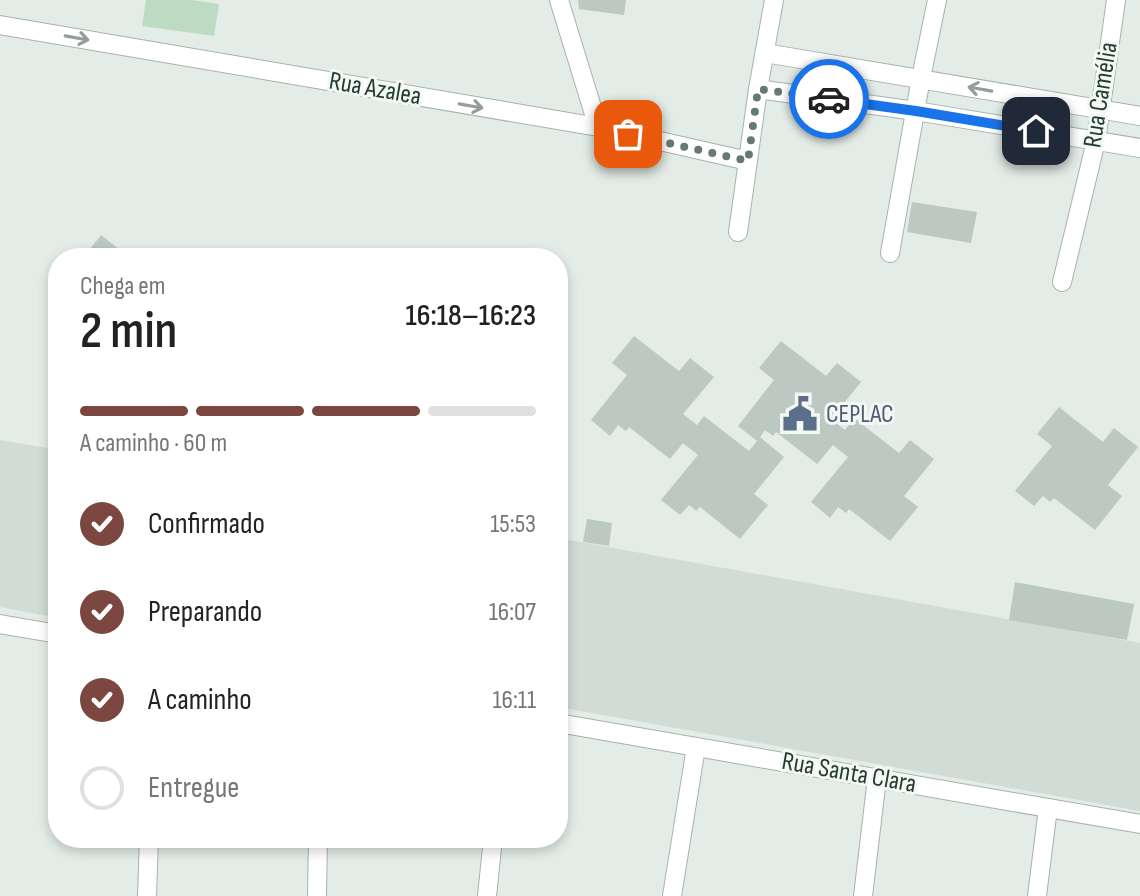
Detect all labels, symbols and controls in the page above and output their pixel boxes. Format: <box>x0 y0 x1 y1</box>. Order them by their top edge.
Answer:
one-way arrow <box>64 32 89 47</box>
street label: Rua Camélia <box>1077 40 1125 150</box>
courier <box>789 59 869 139</box>
street label: Rua Azalea <box>327 66 423 112</box>
icon: car <box>807 77 851 121</box>
one-way arrow <box>968 80 994 95</box>
pin <box>1002 97 1070 165</box>
one-way arrow <box>458 99 483 114</box>
pin <box>594 100 662 168</box>
icon: home <box>1014 109 1058 153</box>
icon: bag <box>606 112 650 156</box>
text: Chega em <box>80 271 166 302</box>
text: 16:18–16:23 <box>406 298 536 334</box>
text: 2 min <box>80 300 177 363</box>
public building icon: CEPLAC <box>781 395 819 433</box>
place label: CEPLAC <box>826 399 894 430</box>
text: A caminho · 60 m <box>80 428 227 459</box>
icon: check <box>80 502 124 546</box>
text: Confirmado <box>148 506 265 542</box>
text: 15:53 <box>490 509 536 540</box>
icon: check <box>80 590 124 634</box>
text: Preparando <box>148 594 262 630</box>
text: 16:07 <box>489 597 536 628</box>
icon: check <box>80 678 124 722</box>
text: A caminho <box>148 682 252 718</box>
text: 16:11 <box>492 685 536 716</box>
street label: Rua Santa Clara <box>779 746 919 800</box>
text: Entregue <box>148 770 239 806</box>

